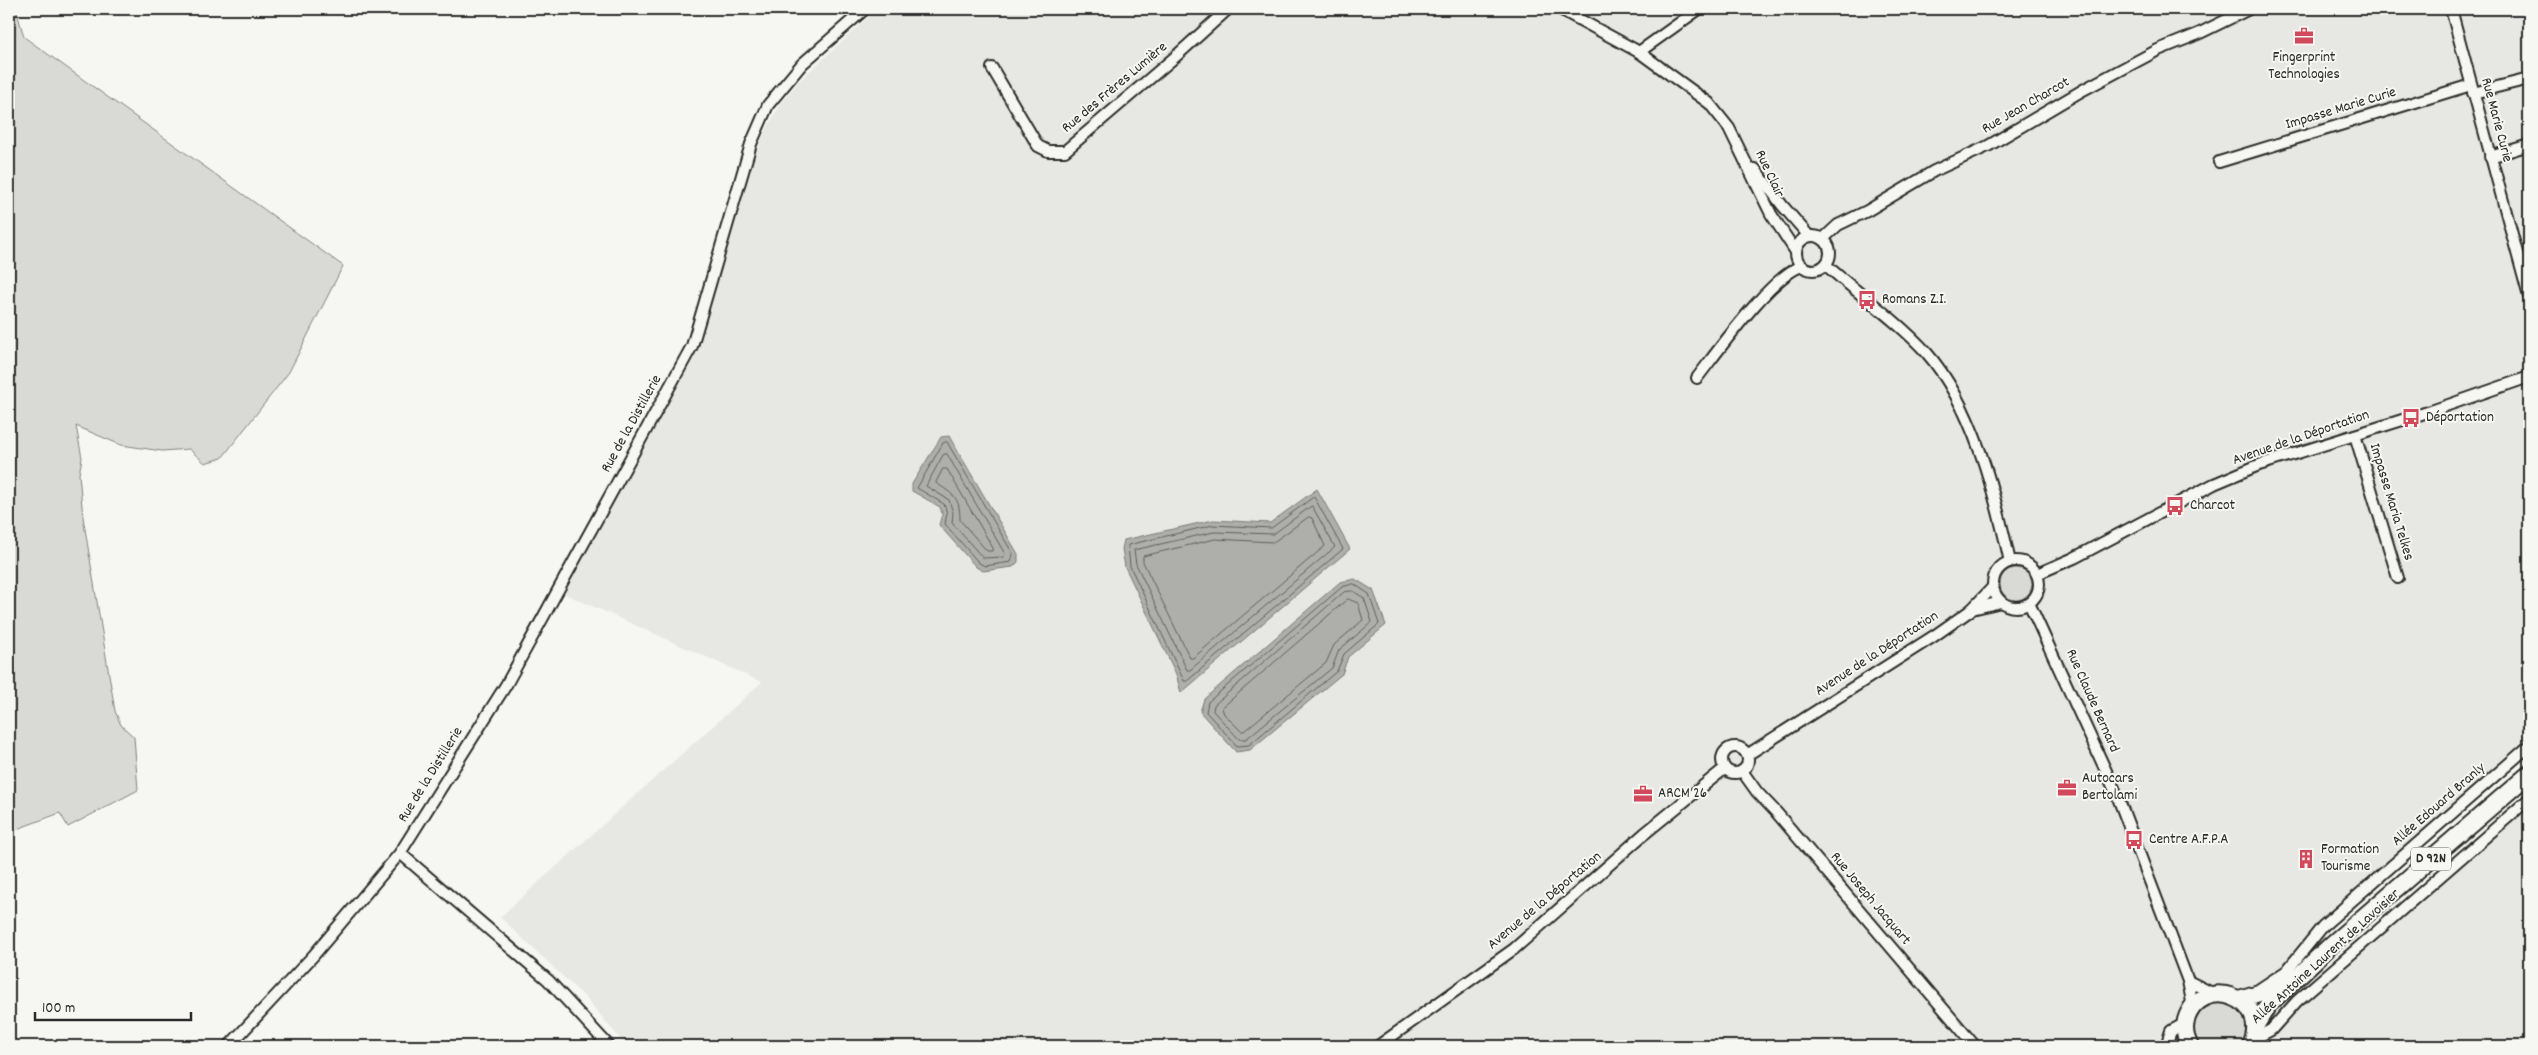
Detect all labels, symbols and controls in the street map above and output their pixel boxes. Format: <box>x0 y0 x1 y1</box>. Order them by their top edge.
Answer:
office icon: Fingerprint Technologies <box>2293 25 2315 47</box>
street label: Rue des Frères Lumière <box>1057 37 1173 139</box>
place label: Fingerprint Technologies <box>2268 47 2340 86</box>
street label: Rue Jean Charcot <box>1978 72 2075 140</box>
street label: Rue Marie Curie <box>2474 75 2518 165</box>
street label: Impasse Marie Curie <box>2283 82 2399 136</box>
street label: Rue Clair <box>1748 147 1790 202</box>
bus stop icon: Romans Z.I. <box>1856 289 1878 311</box>
place label: Romans Z.I. <box>1882 289 1946 311</box>
street label: Rue de la Distillerie <box>596 371 668 477</box>
street label: Avenue de la Déportation <box>2230 404 2372 472</box>
bus stop icon: Déportation <box>2400 407 2422 429</box>
place label: Déportation <box>2426 407 2494 429</box>
street label: Impasse Maria Telkes <box>2363 441 2419 563</box>
bus stop icon: Charcot <box>2164 495 2186 517</box>
place label: Charcot <box>2190 495 2236 517</box>
street label: Avenue de la Déportation <box>1811 606 1943 702</box>
street label: Rue Claude Bernard <box>2059 646 2125 756</box>
street label: Rue de la Distillerie <box>393 723 469 827</box>
street label: Allée Edouard Branly <box>2387 757 2492 852</box>
place label: Autocars Bertolami <box>2082 768 2137 807</box>
office icon: Autocars Bertolami <box>2056 777 2078 799</box>
office icon: ARCM 26 <box>1632 783 1654 805</box>
place label: ARCM 26 <box>1658 783 1707 805</box>
bus stop icon: Centre A.F.P.A <box>2123 829 2145 851</box>
place label: Centre A.F.P.A <box>2149 829 2228 851</box>
place label: Formation Tourisme <box>2321 839 2379 878</box>
street label: Avenue de la Déportation <box>1483 846 1607 956</box>
street label: Rue Joseph Jacquart <box>1824 848 1916 951</box>
building icon: Formation Tourisme <box>2295 848 2317 870</box>
road number: D 92N <box>2411 848 2451 871</box>
street label: Allée Antoine Laurent de Lavoisier <box>2247 884 2406 1030</box>
scale bar <box>35 990 191 1022</box>
text: 100 m <box>42 998 75 1020</box>

